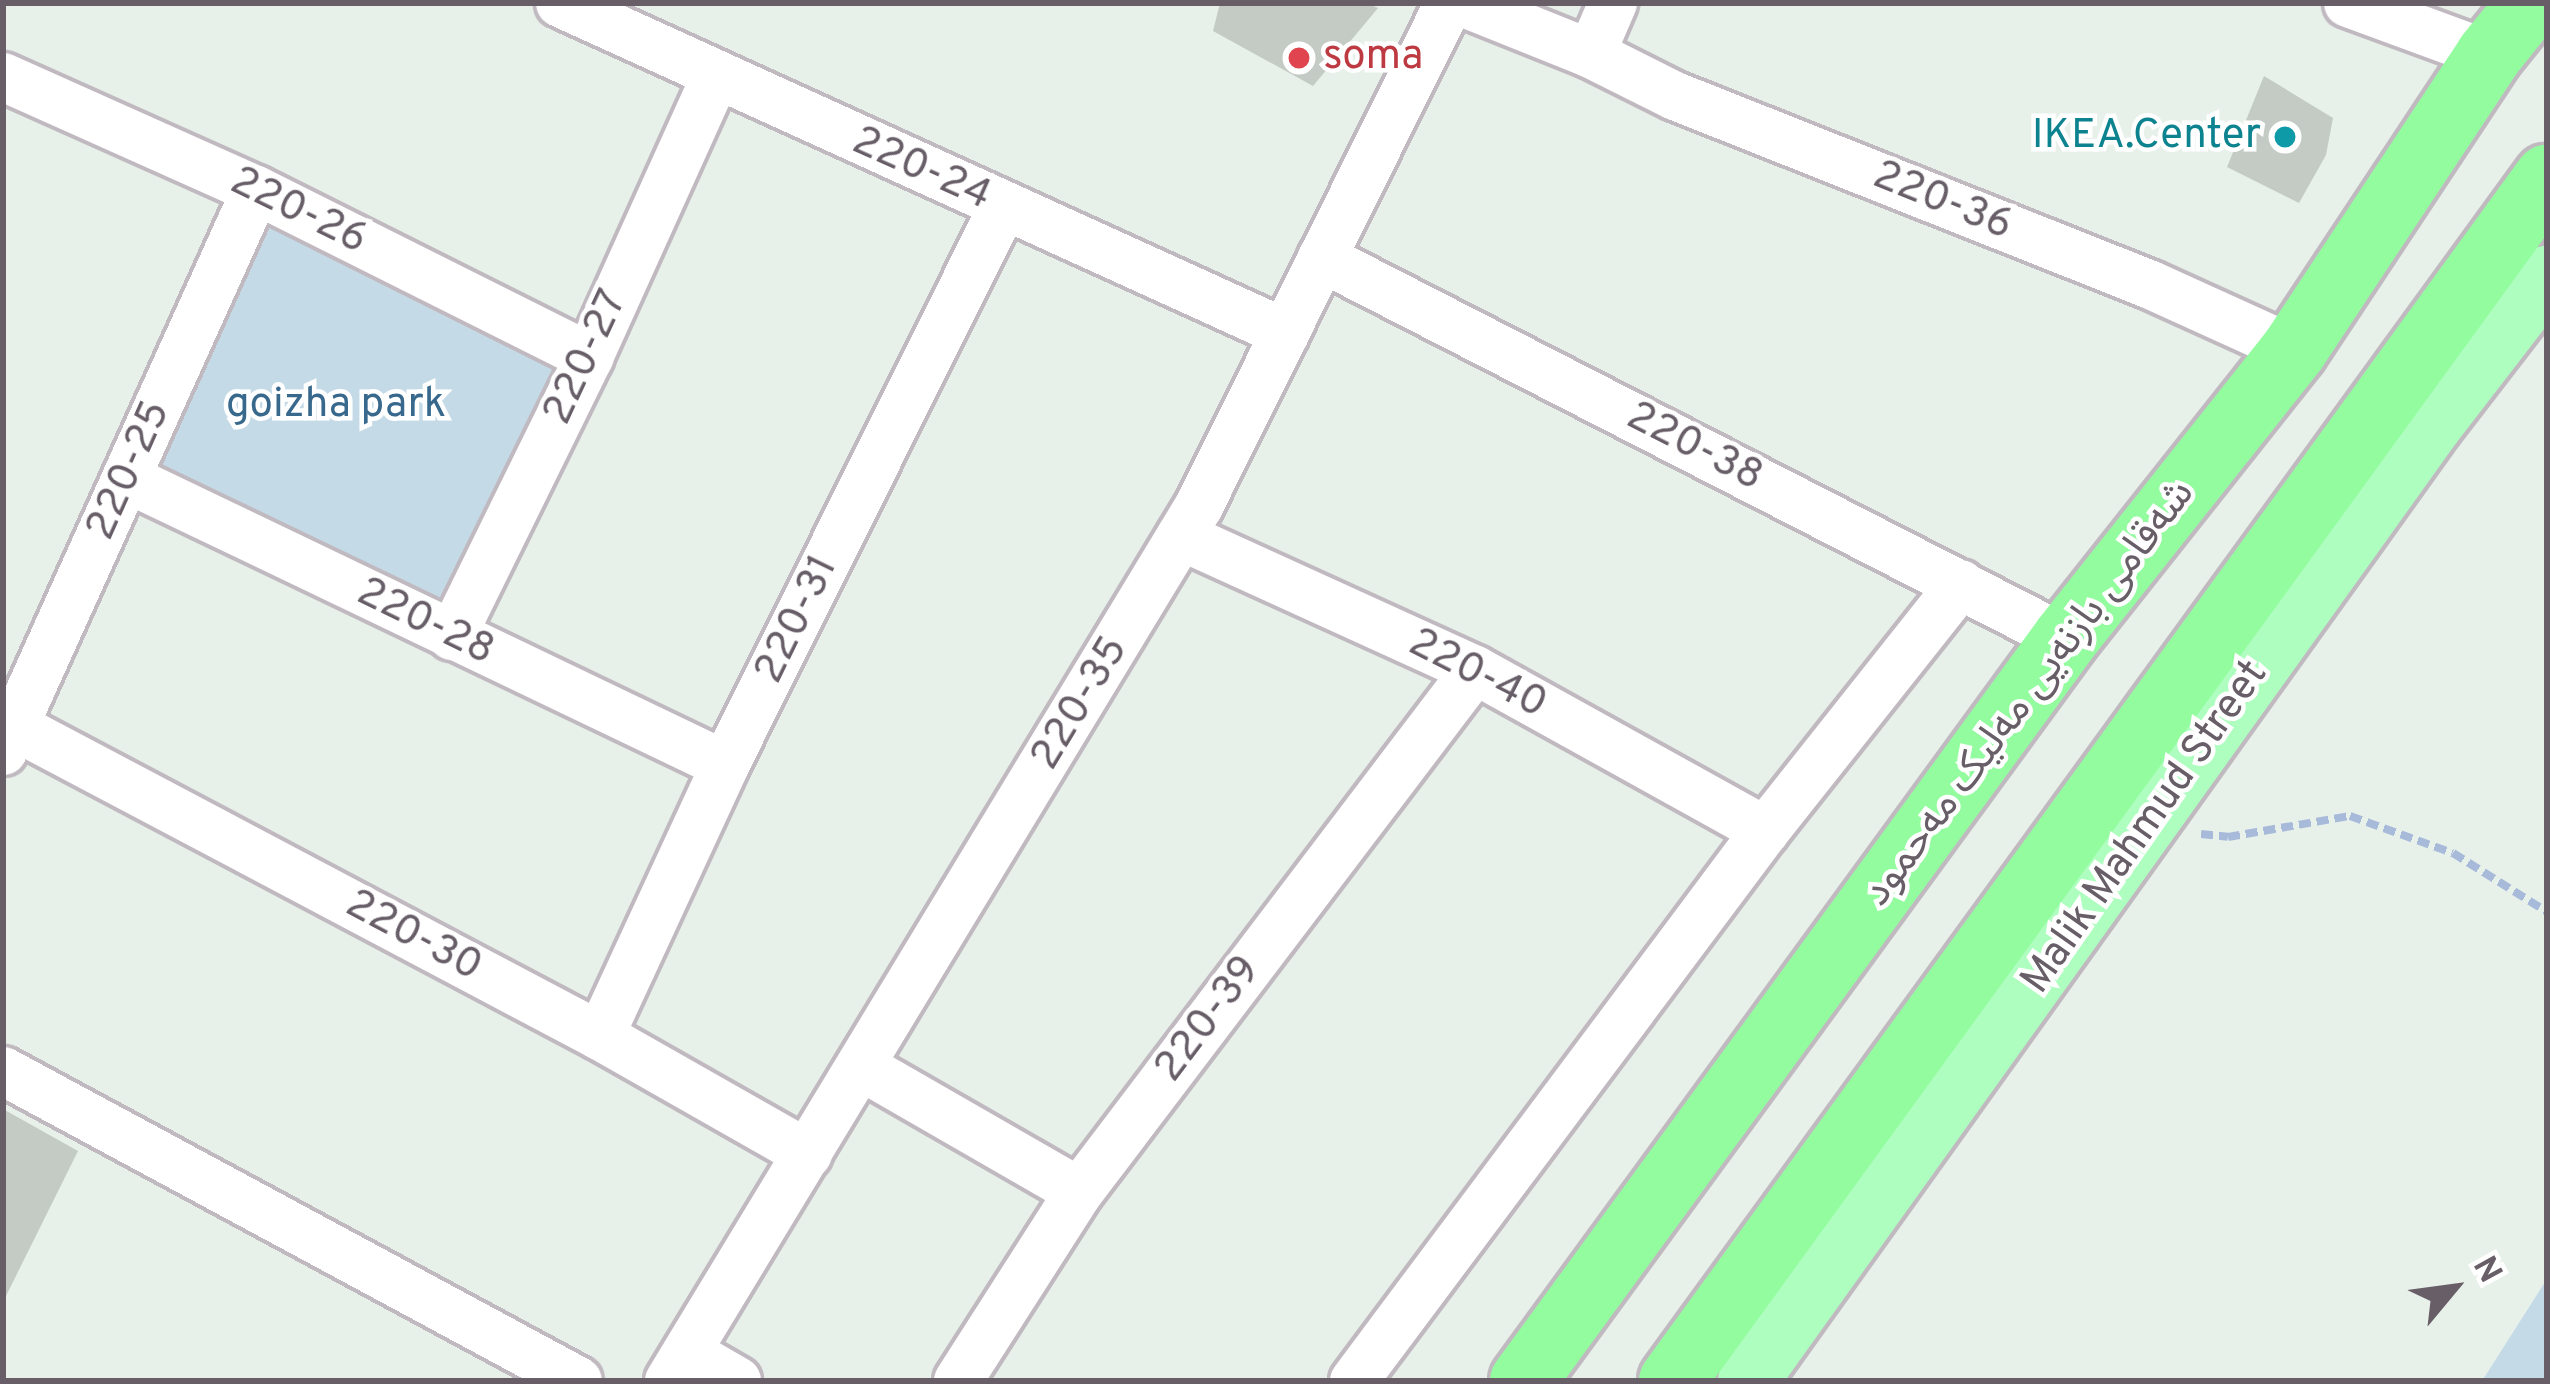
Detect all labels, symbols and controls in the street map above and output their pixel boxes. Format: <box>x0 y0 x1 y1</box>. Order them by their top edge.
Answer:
place label: soma <box>1323 33 1423 83</box>
marker: soma <box>1286 45 1312 71</box>
place label: IKEA.Center <box>2032 112 2261 162</box>
street label: 220-24 <box>844 117 998 223</box>
marker: IKEA.Center <box>2272 124 2298 150</box>
street label: 220-36 <box>1865 151 2019 253</box>
street label: 220-26 <box>221 157 375 267</box>
street label: 220-27 <box>534 283 640 433</box>
park label: goizha park <box>226 381 446 431</box>
street label: 220-38 <box>1617 392 1771 504</box>
street label: 220-25 <box>77 394 183 548</box>
street label: شەقامی بازنەیی مەلیک مەحمود <box>1853 471 2207 917</box>
street label: 220-31 <box>746 548 850 692</box>
street label: 220-28 <box>348 568 502 678</box>
street label: 220-40 <box>1400 619 1554 731</box>
street label: 220-35 <box>1022 628 1140 780</box>
street label: Malik Mahmud Street <box>2012 652 2280 1004</box>
street label: 220-30 <box>336 880 490 994</box>
street label: 220-39 <box>1145 947 1273 1093</box>
north arrow <box>2394 1228 2514 1348</box>
text: N <box>2461 1250 2510 1291</box>

